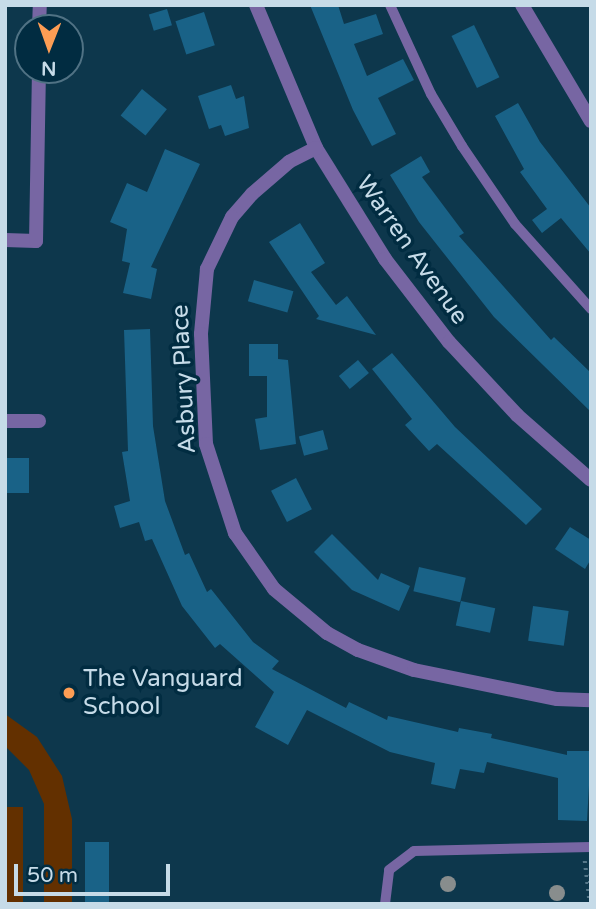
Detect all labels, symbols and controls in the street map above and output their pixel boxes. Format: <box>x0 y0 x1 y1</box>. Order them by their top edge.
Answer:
north arrow <box>14 14 84 84</box>
text: N <box>41 57 56 79</box>
street label: Warren Avenue <box>350 170 474 330</box>
street label: Asbury Place <box>166 304 202 454</box>
place label: The Vanguard School <box>83 665 243 721</box>
marker: The Vanguard School <box>61 685 77 701</box>
scale bar <box>18 850 173 894</box>
text: 50 m <box>27 863 78 888</box>

